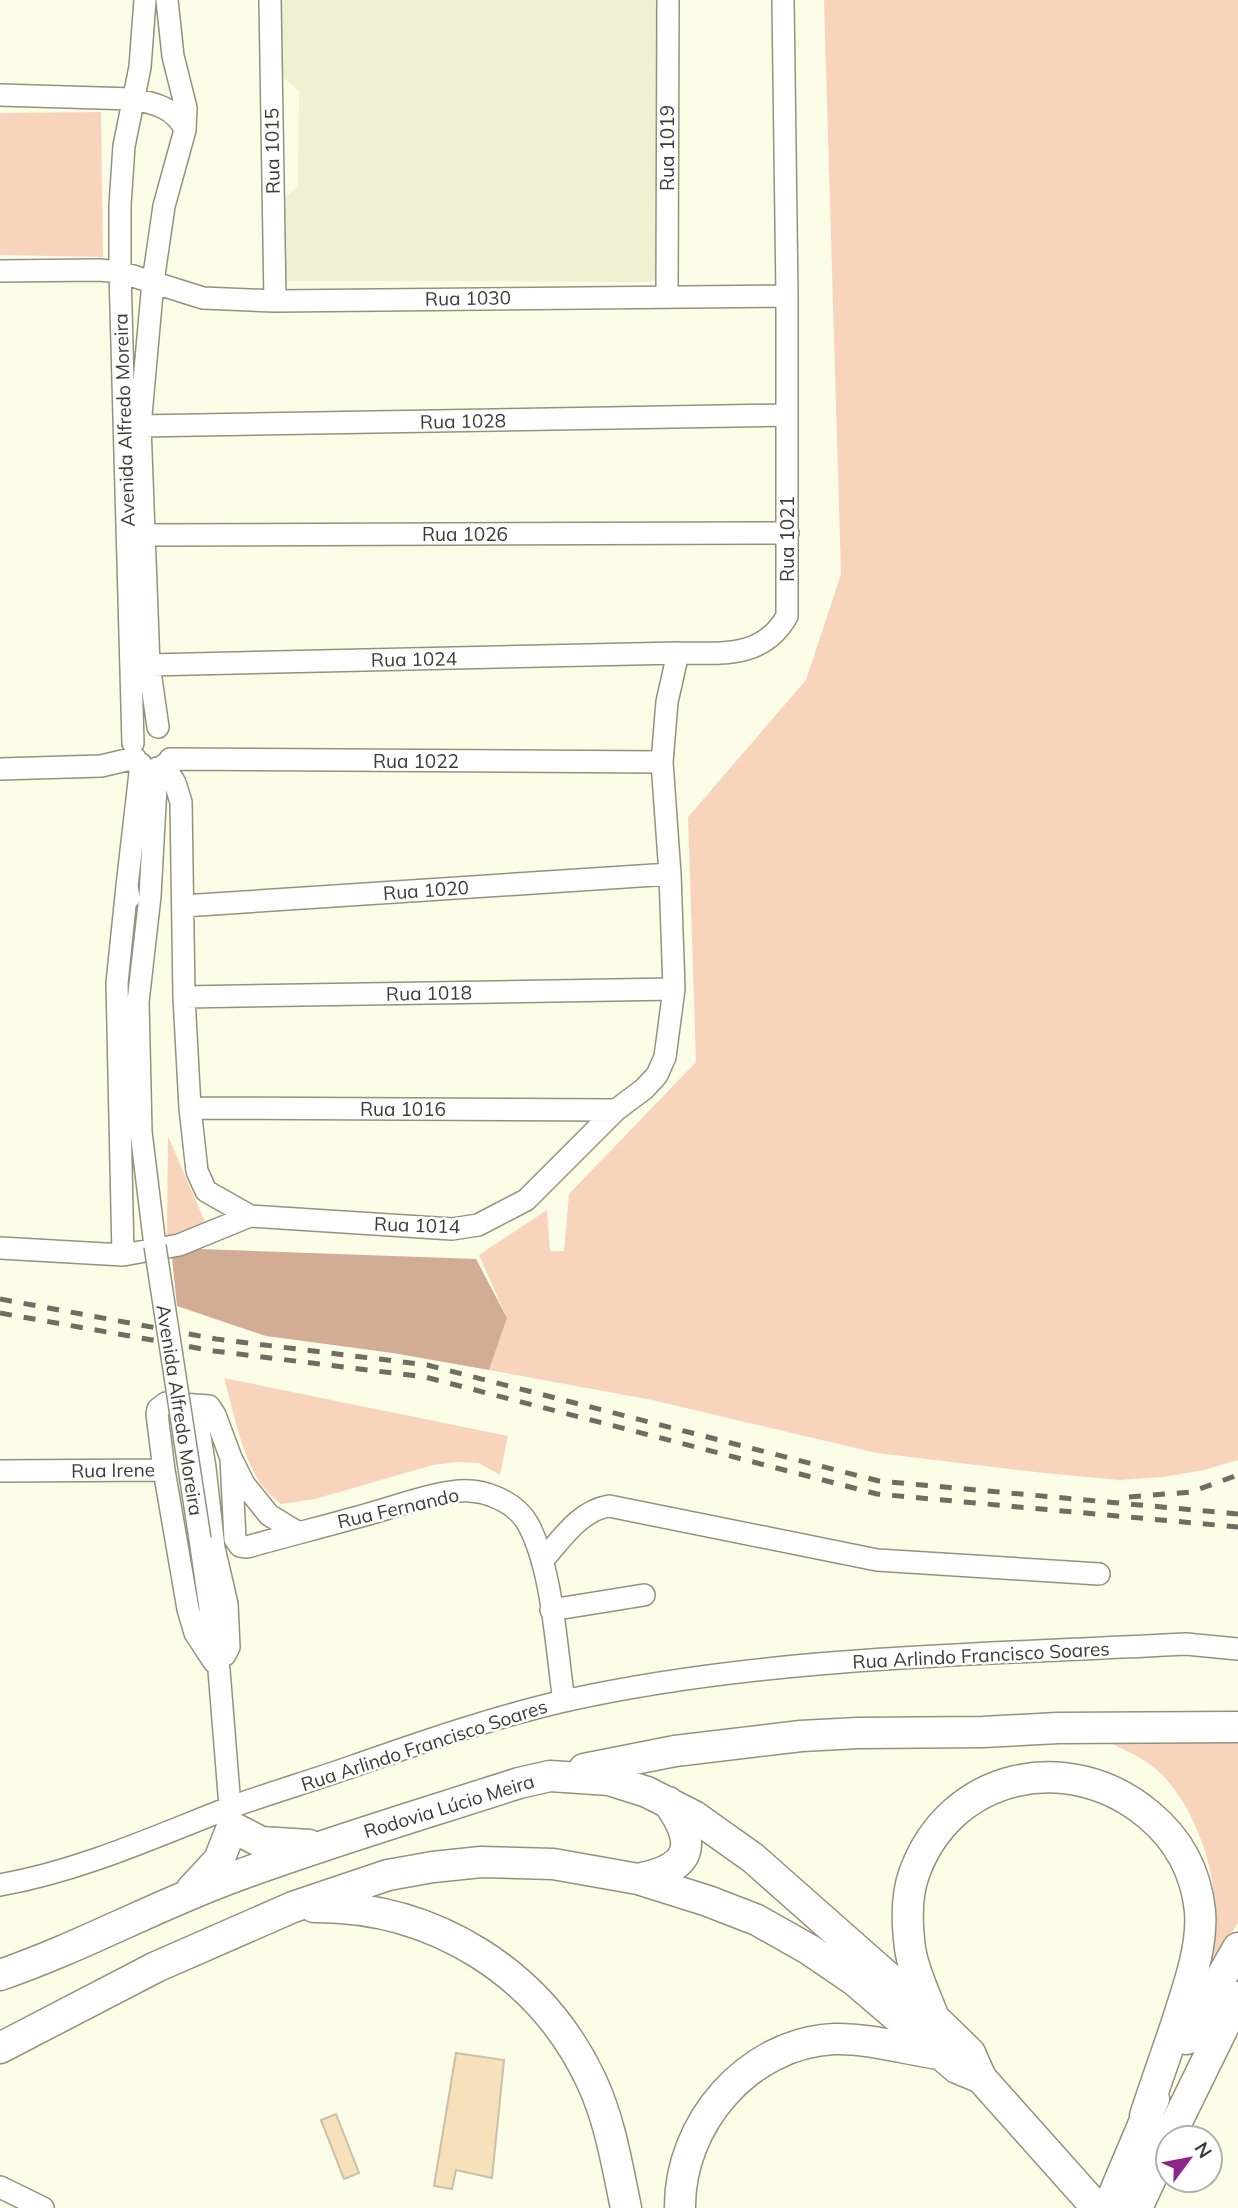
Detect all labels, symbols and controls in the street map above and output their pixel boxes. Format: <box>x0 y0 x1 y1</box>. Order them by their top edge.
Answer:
street label: Rua 1019 <box>655 105 679 191</box>
street label: Rua 1015 <box>259 108 285 194</box>
street label: Rua 1030 <box>425 285 511 311</box>
street label: Avenida Alfredo Moreira <box>108 313 140 527</box>
street label: Rua 1028 <box>420 408 506 434</box>
street label: Rua 1021 <box>775 496 799 582</box>
street label: Rua 1026 <box>422 522 508 546</box>
street label: Rua 1024 <box>371 646 457 672</box>
street label: Rua 1022 <box>373 749 459 773</box>
street label: Rua 1020 <box>382 875 470 905</box>
street label: Rua 1018 <box>386 980 472 1006</box>
street label: Rua 1016 <box>360 1097 446 1121</box>
street label: Rua 1014 <box>374 1212 460 1238</box>
street label: Avenida Alfredo Moreira <box>151 1303 209 1517</box>
street label: Rua Irene <box>71 1457 155 1483</box>
street label: Rua Fernando <box>335 1482 461 1534</box>
street label: Rua Arlindo Francisco Soares <box>852 1636 1110 1674</box>
street label: Rua Arlindo Francisco Soares <box>298 1694 550 1796</box>
street label: Rodovia Lúcio Meira <box>361 1769 537 1843</box>
north arrow <box>1154 2124 1224 2194</box>
text: N <box>1189 2138 1217 2162</box>

